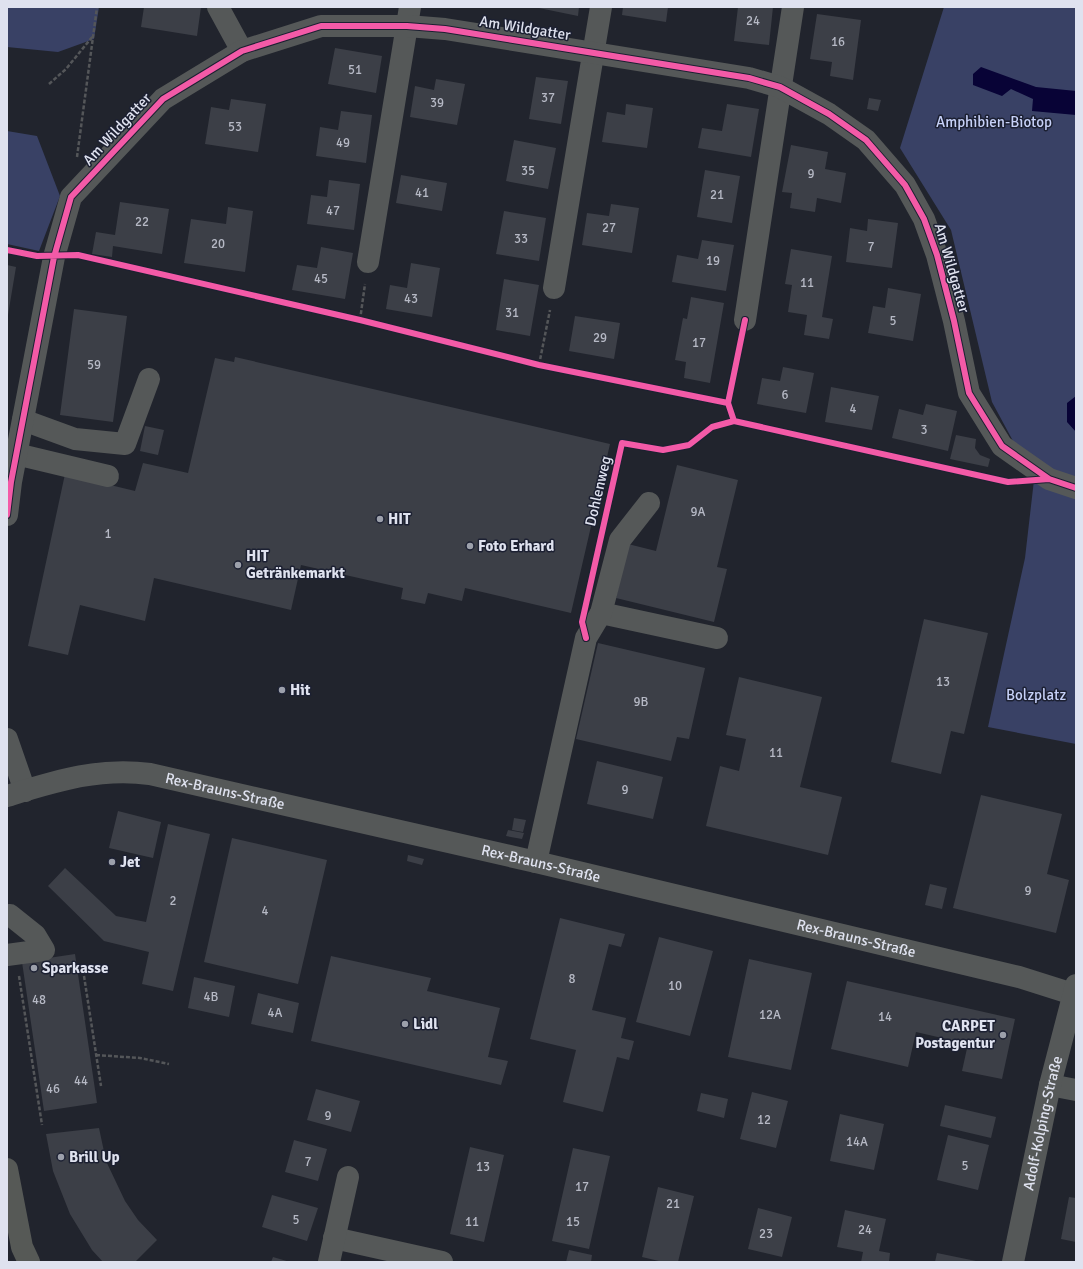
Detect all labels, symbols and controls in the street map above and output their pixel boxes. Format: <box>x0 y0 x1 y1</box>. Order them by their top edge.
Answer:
street label: Am Wildgatter <box>478 12 572 44</box>
house number: 24 <box>746 13 760 29</box>
house number: 16 <box>831 34 845 50</box>
house number: 51 <box>348 62 362 78</box>
street label: Am Wildgatter <box>79 89 155 169</box>
house number: 37 <box>541 90 555 106</box>
house number: 39 <box>430 95 444 111</box>
park label: Amphibien-Biotop <box>936 113 1052 131</box>
house number: 53 <box>228 119 242 135</box>
house number: 49 <box>336 135 350 151</box>
house number: 35 <box>521 163 535 179</box>
house number: 9 <box>807 166 815 182</box>
house number: 41 <box>415 185 429 201</box>
house number: 21 <box>710 187 724 203</box>
house number: 47 <box>326 203 340 219</box>
house number: 22 <box>135 214 149 230</box>
house number: 27 <box>602 220 616 236</box>
street label: Am Wildgatter <box>931 221 973 315</box>
house number: 33 <box>514 231 528 247</box>
house number: 20 <box>211 236 225 252</box>
house number: 7 <box>867 239 875 255</box>
house number: 19 <box>706 253 720 269</box>
house number: 45 <box>314 271 328 287</box>
house number: 11 <box>800 275 814 291</box>
house number: 43 <box>404 291 418 307</box>
house number: 31 <box>505 305 519 321</box>
house number: 5 <box>889 313 897 329</box>
house number: 29 <box>593 330 607 346</box>
house number: 17 <box>692 335 706 351</box>
house number: 59 <box>87 357 101 373</box>
house number: 6 <box>781 387 789 403</box>
house number: 4 <box>849 401 857 417</box>
house number: 3 <box>920 422 928 438</box>
street label: Dohlenweg <box>581 454 615 528</box>
house number: 9A <box>691 504 706 520</box>
place label: HIT <box>388 510 411 528</box>
marker: HIT <box>375 514 385 524</box>
house number: 1 <box>104 526 112 542</box>
place label: Foto Erhard <box>478 537 554 555</box>
marker: Foto Erhard <box>465 541 475 551</box>
place label: HIT Getränkemarkt <box>246 547 345 582</box>
marker: HIT Getränkemarkt <box>233 560 243 570</box>
house number: 13 <box>936 674 950 690</box>
place label: Hit <box>290 681 311 699</box>
marker: Hit <box>277 685 287 695</box>
park label: Bolzplatz <box>1006 686 1066 704</box>
house number: 9B <box>634 694 649 710</box>
house number: 11 <box>769 745 783 761</box>
street label: Rex-Brauns-Straße <box>164 769 287 813</box>
house number: 9 <box>621 782 629 798</box>
street label: Rex-Brauns-Straße <box>480 841 602 886</box>
place label: Jet <box>120 853 141 871</box>
marker: Jet <box>107 857 117 867</box>
house number: 9 <box>1024 883 1032 899</box>
house number: 2 <box>169 893 177 909</box>
house number: 4 <box>261 903 269 919</box>
street label: Rex-Brauns-Straße <box>795 915 918 961</box>
place label: Sparkasse <box>42 959 108 977</box>
marker: Sparkasse <box>29 963 39 973</box>
house number: 8 <box>568 971 576 987</box>
house number: 10 <box>668 978 682 994</box>
house number: 4B <box>204 989 219 1005</box>
house number: 48 <box>32 992 46 1008</box>
house number: 4A <box>268 1005 283 1021</box>
house number: 12A <box>759 1007 781 1023</box>
house number: 14 <box>878 1009 892 1025</box>
place label: Lidl <box>413 1015 438 1033</box>
place label: CARPET Postagentur <box>915 1017 995 1052</box>
marker: Lidl <box>400 1019 410 1029</box>
marker: CARPET Postagentur <box>998 1030 1008 1040</box>
street label: Adolf-Kolping-Straße <box>1019 1054 1066 1192</box>
house number: 44 <box>74 1073 88 1089</box>
house number: 46 <box>46 1081 60 1097</box>
house number: 9 <box>324 1108 332 1124</box>
house number: 12 <box>757 1112 771 1128</box>
house number: 14A <box>846 1134 868 1150</box>
place label: Brill Up <box>69 1148 120 1166</box>
marker: Brill Up <box>56 1152 66 1162</box>
house number: 7 <box>304 1154 312 1170</box>
house number: 5 <box>961 1158 969 1174</box>
house number: 13 <box>476 1159 490 1175</box>
house number: 17 <box>575 1179 589 1195</box>
house number: 21 <box>666 1196 680 1212</box>
house number: 5 <box>292 1212 300 1228</box>
house number: 11 <box>465 1214 479 1230</box>
house number: 15 <box>566 1214 580 1230</box>
house number: 24 <box>858 1222 872 1238</box>
house number: 23 <box>759 1226 773 1242</box>

